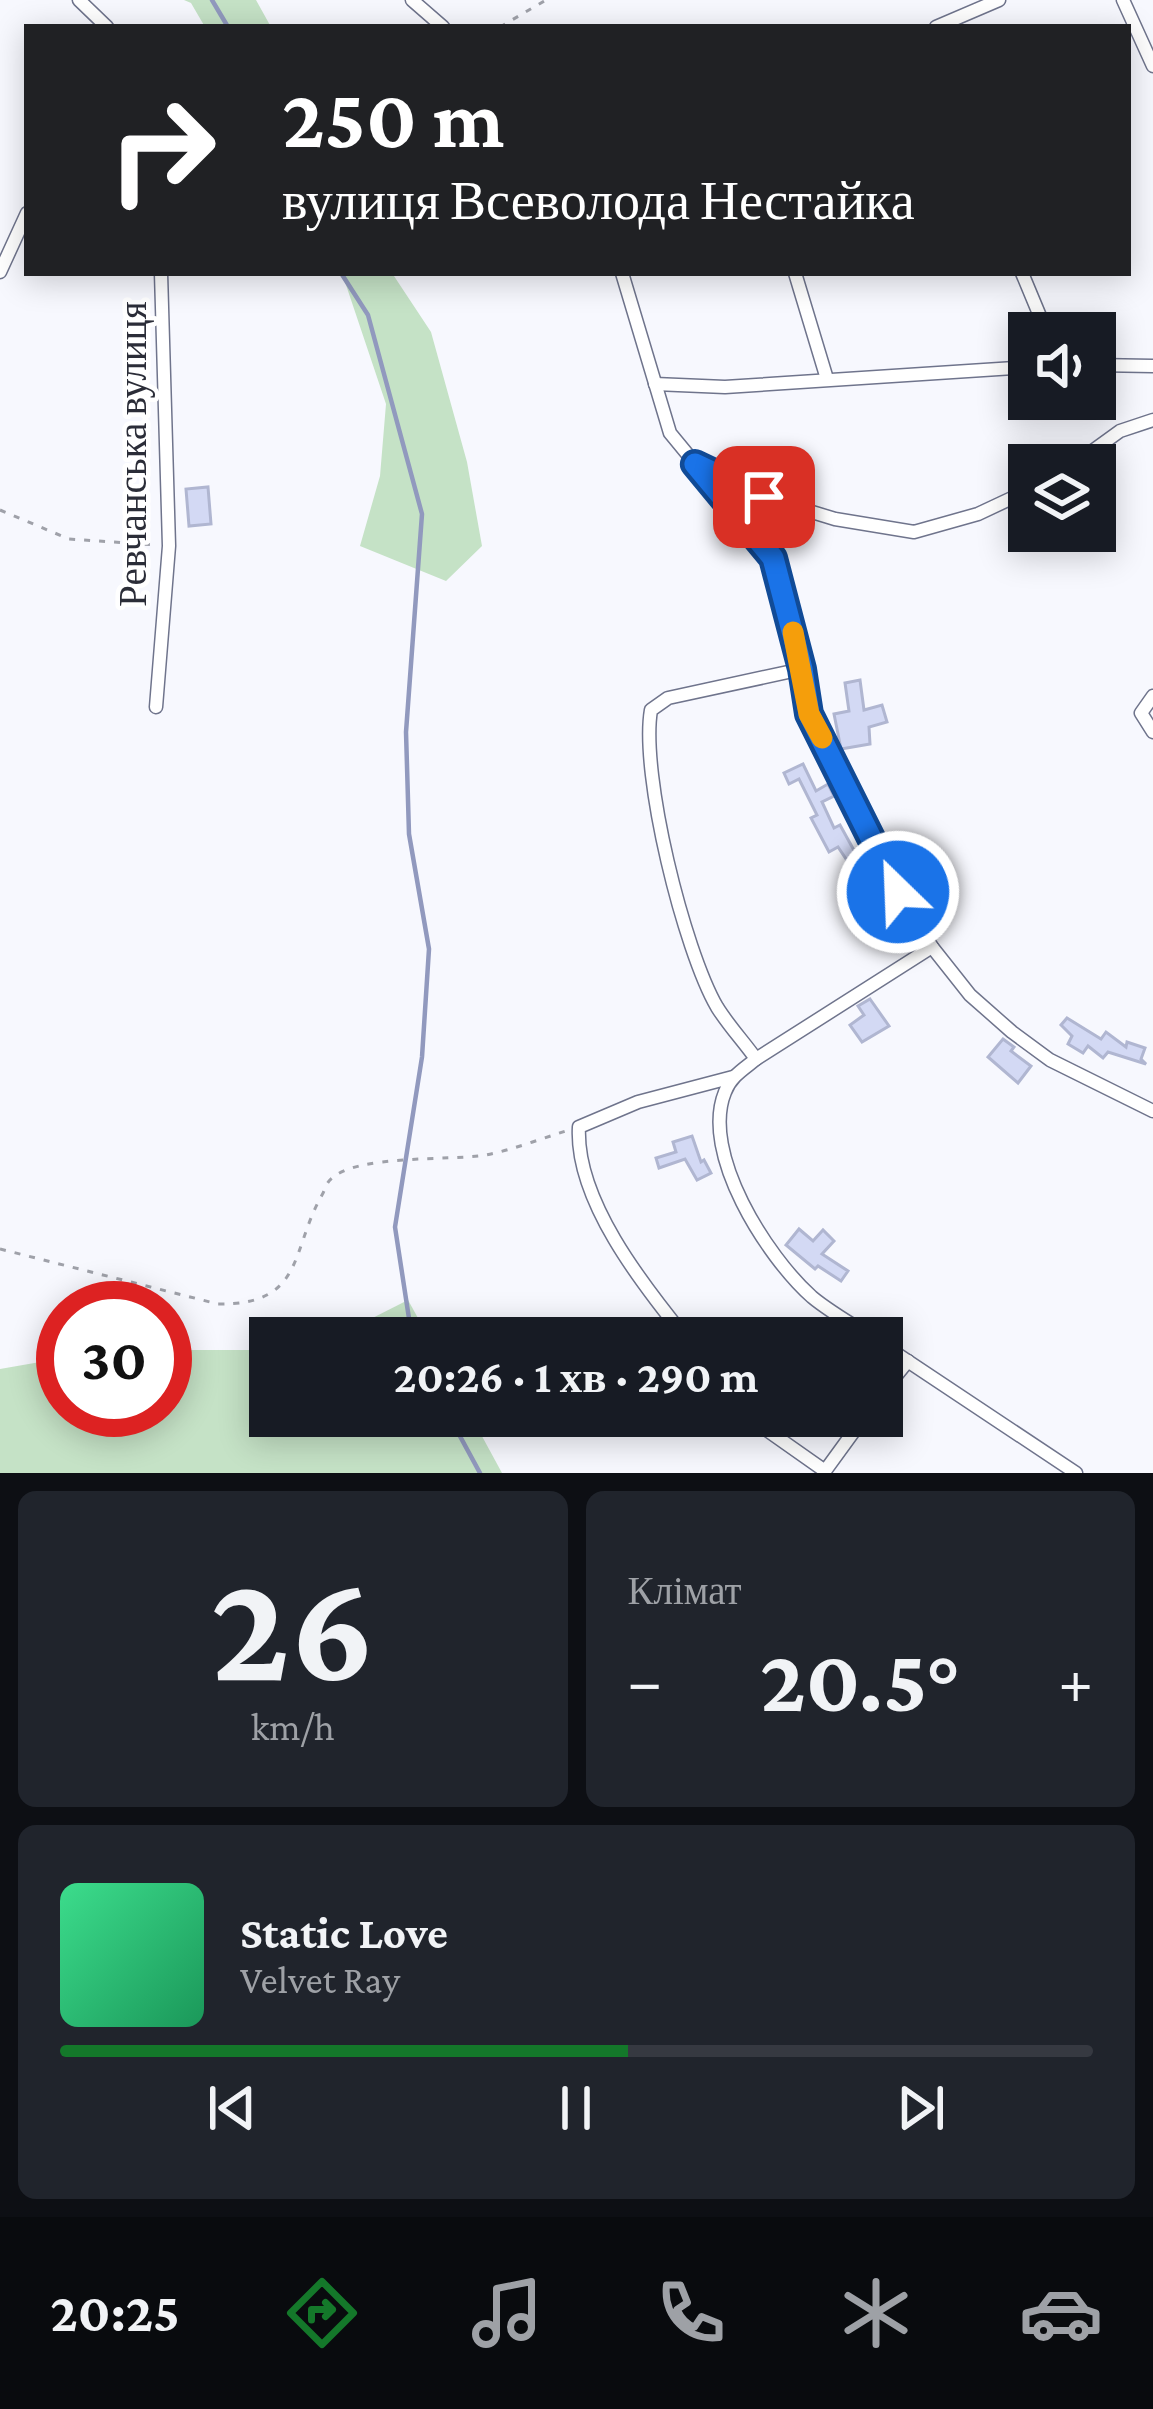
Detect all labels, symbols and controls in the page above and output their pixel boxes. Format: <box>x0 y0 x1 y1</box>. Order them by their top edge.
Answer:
icon: right <box>84 72 240 228</box>
text: 250 m <box>282 72 504 165</box>
text: вулиця Всеволода Нестайка <box>282 171 915 231</box>
street label: Ревчанська вулиця <box>111 301 155 607</box>
map controls <box>1008 312 1116 552</box>
button: sound <box>1008 312 1116 420</box>
button: layers <box>1008 444 1116 552</box>
pin <box>713 446 815 548</box>
icon: arrive <box>731 464 797 530</box>
position arrow <box>835 829 961 955</box>
speed limit sign: 30 <box>36 1281 192 1437</box>
text: 20:26 · 1 хв · 290 m <box>394 1352 758 1402</box>
text: 26 <box>210 1540 375 1714</box>
text: Клімат <box>628 1569 742 1612</box>
text: 20.5° <box>760 1630 961 1730</box>
text: − <box>628 1644 662 1717</box>
text: + <box>1058 1644 1093 1717</box>
text: km/h <box>251 1705 335 1748</box>
text: Static Love <box>240 1908 448 1958</box>
text: Velvet Ray <box>240 1958 400 2001</box>
icon: previous <box>199 2075 265 2141</box>
icon: pause <box>543 2075 609 2141</box>
icon: next <box>888 2075 954 2141</box>
icon: directions <box>280 2271 364 2355</box>
icon: music <box>465 2271 549 2355</box>
icon: phone <box>649 2271 733 2355</box>
icon: climate <box>834 2271 918 2355</box>
icon: car <box>1019 2271 1103 2355</box>
text: 20:25 <box>50 2283 180 2343</box>

